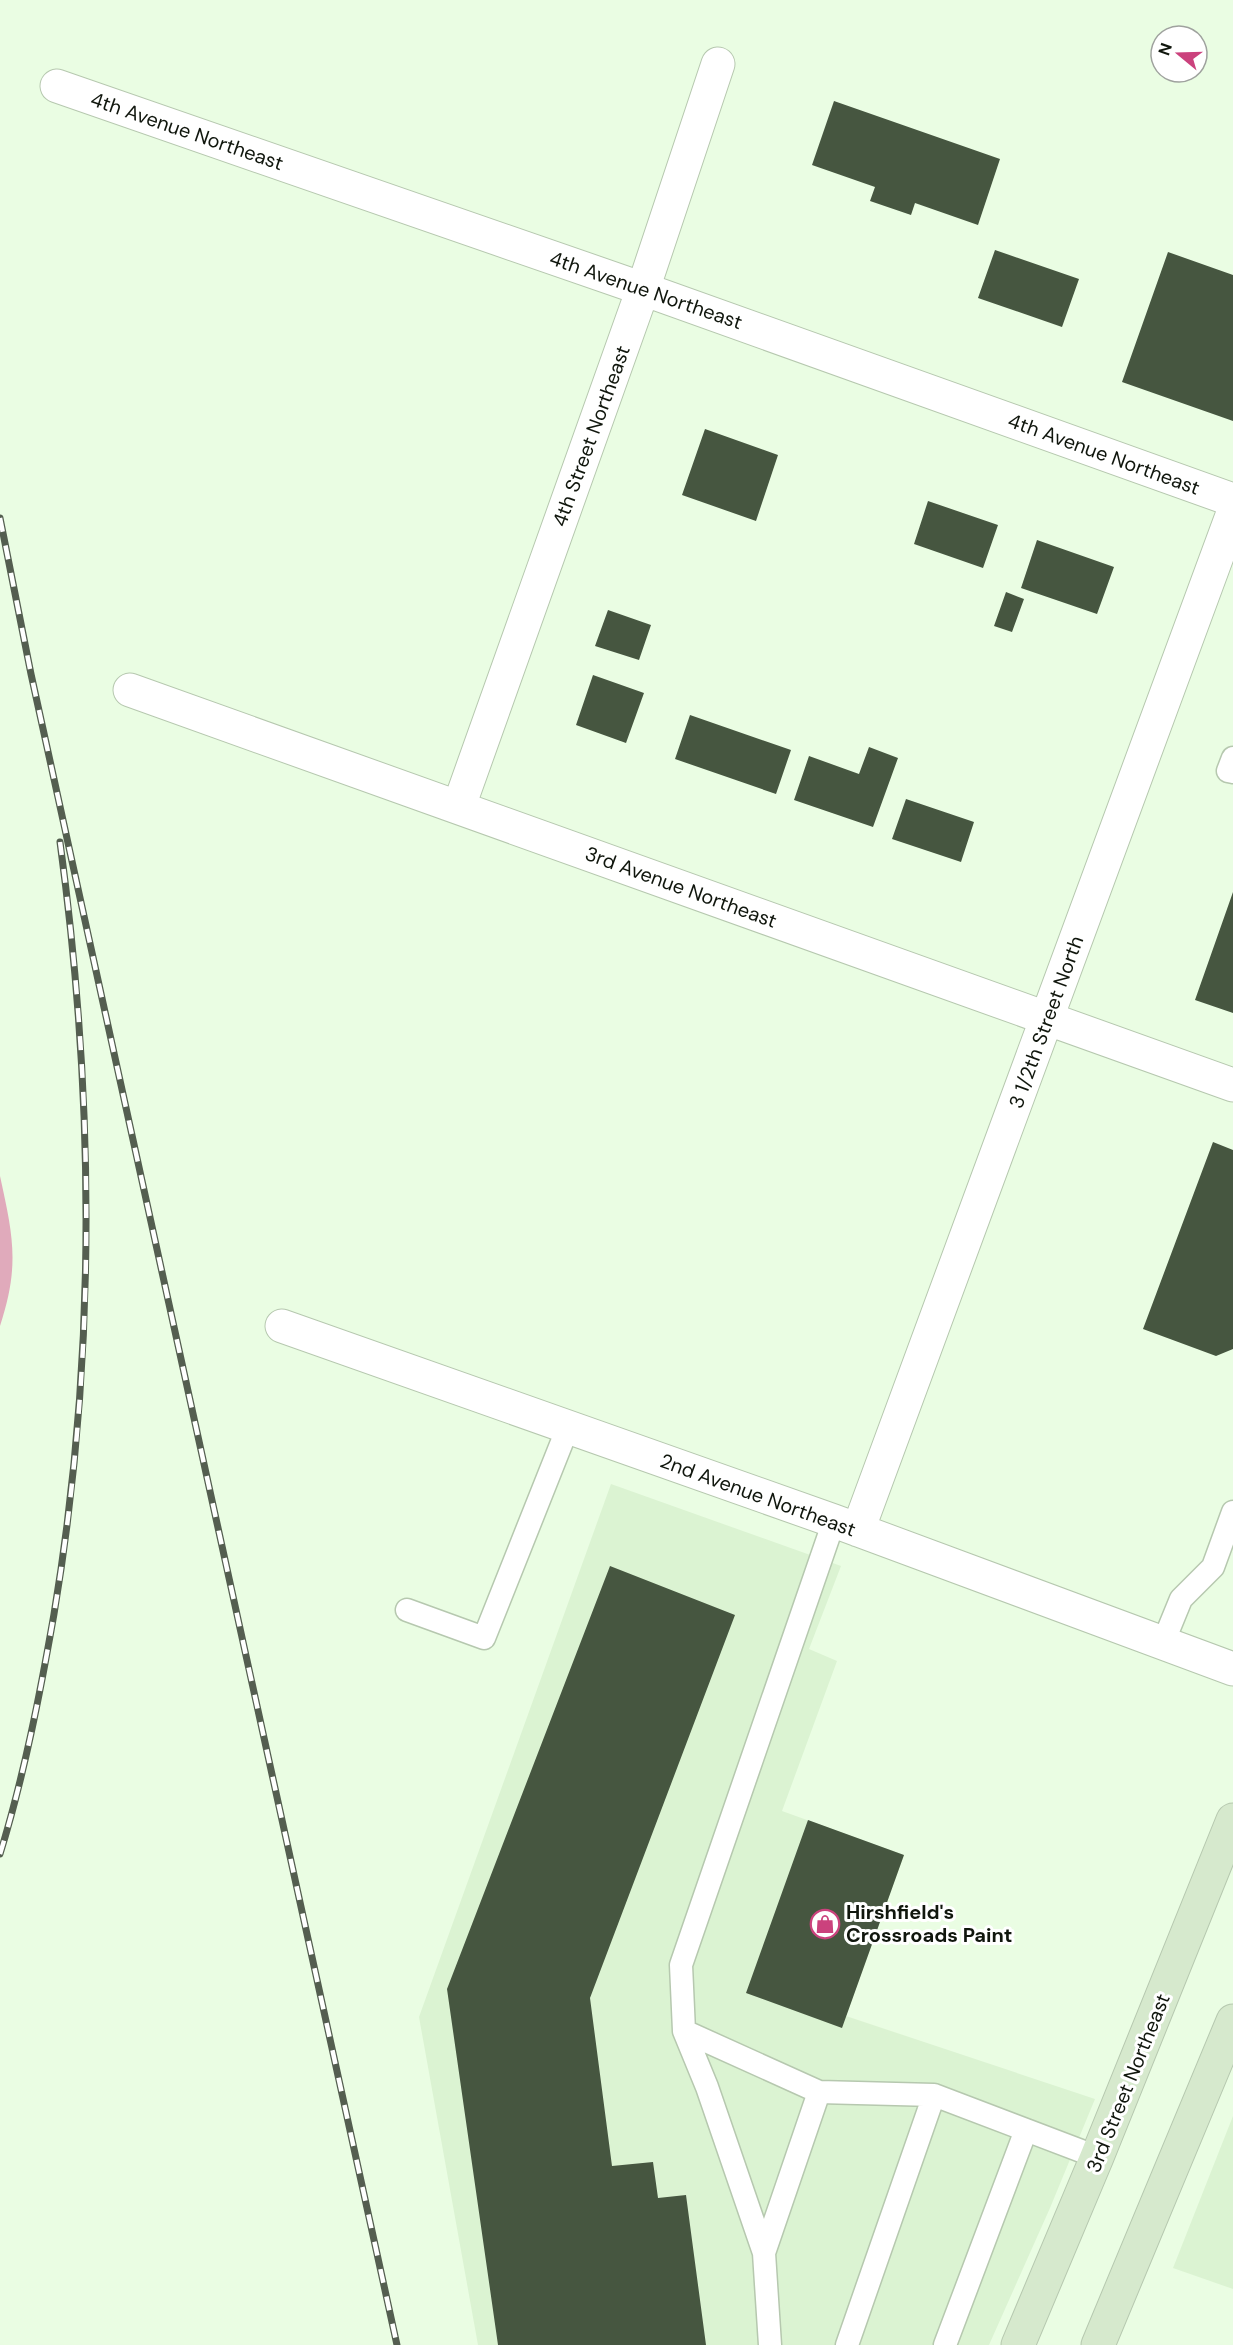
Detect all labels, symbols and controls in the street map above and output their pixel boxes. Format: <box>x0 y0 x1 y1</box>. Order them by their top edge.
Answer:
north arrow <box>1149 24 1209 84</box>
text: N <box>1153 40 1177 58</box>
street label: 4th Avenue Northeast <box>87 86 287 176</box>
street label: 4th Avenue Northeast <box>546 245 746 335</box>
street label: 4th Street Northeast <box>546 342 636 530</box>
street label: 4th Avenue Northeast <box>1005 407 1204 501</box>
street label: 3rd Avenue Northeast <box>582 840 781 934</box>
street label: 3 1/2th Street North <box>1003 932 1089 1112</box>
street label: 2nd Avenue Northeast <box>657 1448 859 1543</box>
place label: Hirshfield's Crossroads Paint <box>846 1899 1012 1948</box>
shop icon: Hirshfield's Crossroads Paint <box>809 1908 841 1940</box>
street label: 3rd Street Northeast <box>1080 1990 1176 2176</box>

